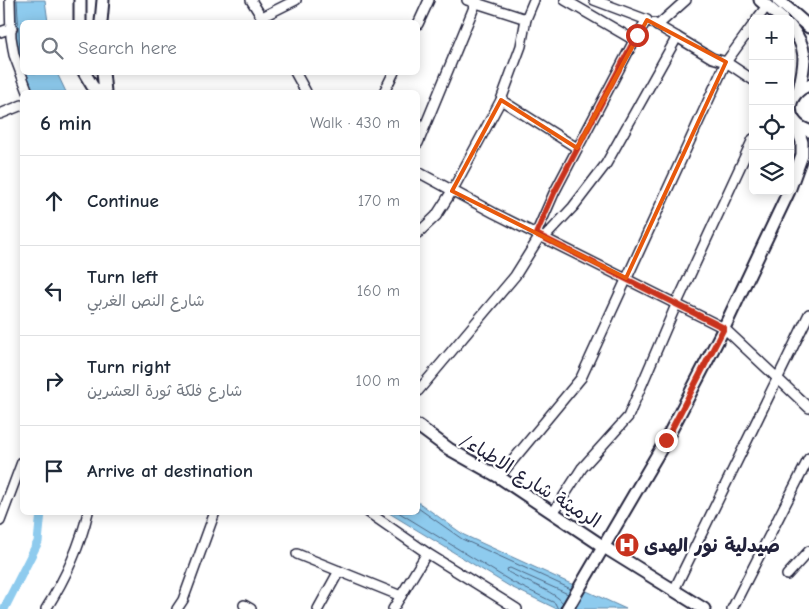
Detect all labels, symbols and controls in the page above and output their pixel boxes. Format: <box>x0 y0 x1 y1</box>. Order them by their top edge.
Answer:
map controls <box>749 15 794 195</box>
button: + <box>749 15 794 60</box>
search box <box>20 20 420 75</box>
route start <box>626 24 649 47</box>
icon: search <box>38 34 66 62</box>
text: Search here <box>78 37 177 59</box>
button: − <box>749 60 794 105</box>
button: locate <box>749 105 794 150</box>
text: 6 min <box>40 111 92 135</box>
text: Walk · 430 m <box>310 114 400 132</box>
button: layers <box>749 150 794 195</box>
icon: ahead <box>40 187 68 215</box>
text: Continue <box>87 190 159 212</box>
text: 170 m <box>358 192 400 210</box>
text: Turn left <box>87 266 158 288</box>
icon: left <box>40 277 68 305</box>
text: 160 m <box>357 282 400 300</box>
text: شارع النص الغربي <box>87 292 205 310</box>
text: Turn right <box>87 356 171 378</box>
icon: right <box>40 367 68 395</box>
text: 100 m <box>356 372 400 390</box>
text: شارع فلكة ثورة العشرين <box>87 382 242 400</box>
street label: /الرميثة شارع الاطباء <box>455 429 605 535</box>
route end <box>655 429 678 452</box>
icon: arrive <box>40 457 68 485</box>
text: Arrive at destination <box>87 460 253 482</box>
hospital icon: صيدلية نور الهدى <box>614 532 640 558</box>
place label: صيدلية نور الهدى <box>644 535 780 558</box>

